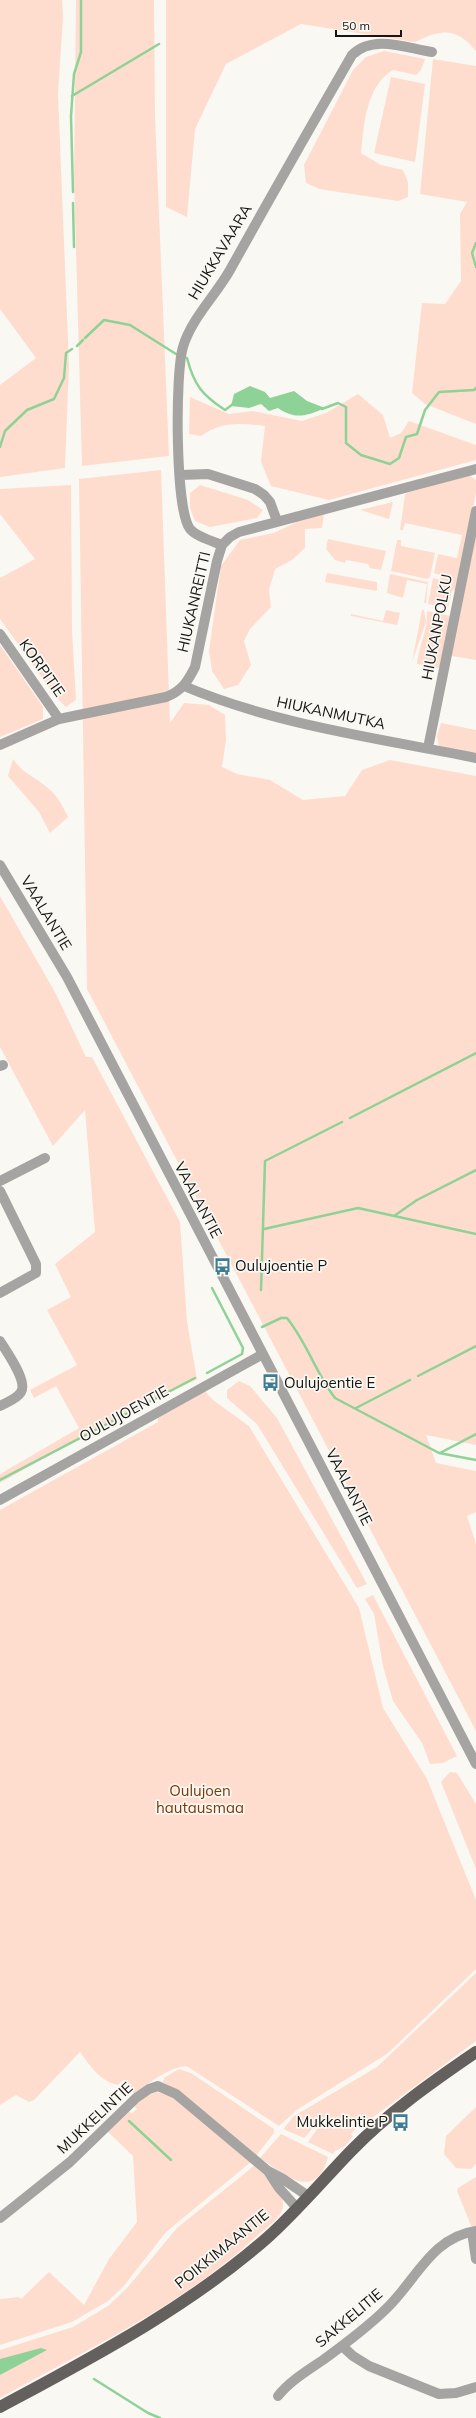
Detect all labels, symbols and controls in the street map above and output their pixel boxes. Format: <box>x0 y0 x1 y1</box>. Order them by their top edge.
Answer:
scale bar <box>336 12 401 38</box>
text: 50 m <box>342 18 370 33</box>
street label: HIUKKAVAARA <box>184 201 256 303</box>
street label: HIUKANREITTI <box>173 550 214 654</box>
street label: HIUKANPOLKU <box>417 572 456 681</box>
street label: KORPITIE <box>16 635 69 701</box>
street label: HIUKANMUTKA <box>275 692 387 733</box>
street label: VAALANTIE <box>17 872 76 954</box>
street label: VAALANTIE <box>170 1158 227 1241</box>
bus stop icon: Oulujoentie P <box>212 1256 232 1276</box>
place label: Oulujoentie P <box>235 1256 327 1275</box>
bus stop icon: Oulujoentie E <box>261 1373 281 1393</box>
place label: Oulujoentie E <box>284 1373 375 1392</box>
street label: OULUJOENTIE <box>76 1381 172 1446</box>
street label: VAALANTIE <box>322 1445 377 1528</box>
park label: Oulujoen hautausmaa <box>156 1781 244 1817</box>
street label: MUKKELINTIE <box>53 2078 137 2158</box>
place label: Mukkelintie P <box>296 2112 388 2131</box>
bus stop icon: Mukkelintie P <box>391 2112 411 2132</box>
street label: POIKKIMAANTIE <box>171 2205 273 2292</box>
street label: SAKKELITIE <box>311 2284 386 2351</box>

